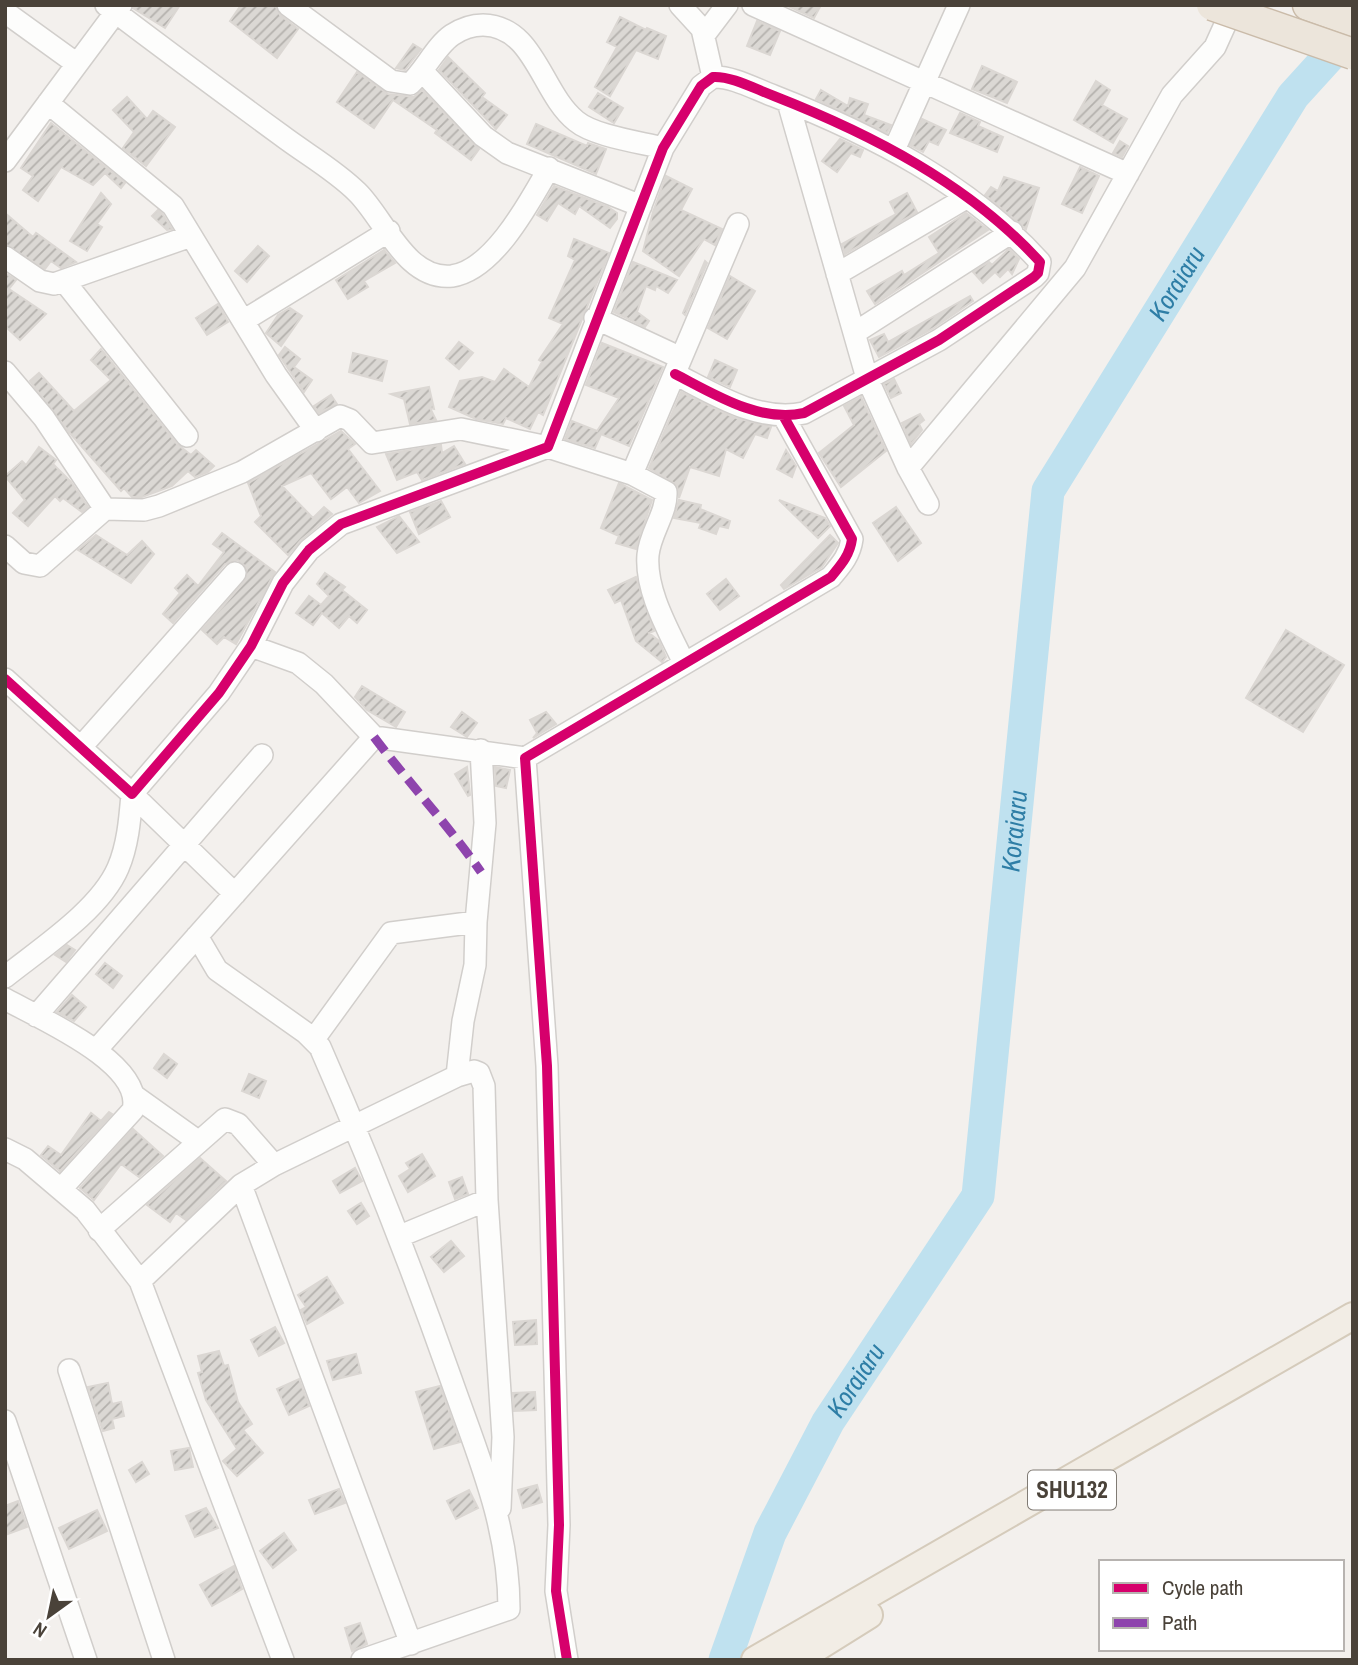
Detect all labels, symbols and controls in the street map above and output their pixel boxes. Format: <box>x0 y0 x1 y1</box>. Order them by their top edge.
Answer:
water label: Koraiaru <box>1140 239 1213 327</box>
water label: Koraiaru <box>992 788 1035 873</box>
water label: Koraiaru <box>818 1336 893 1424</box>
road number: SHU132 <box>1028 1470 1116 1510</box>
legend <box>1099 1560 1344 1651</box>
text: Cycle path <box>1162 1573 1243 1602</box>
north arrow <box>14 1581 84 1651</box>
text: Path <box>1162 1608 1197 1637</box>
text: N <box>28 1616 52 1644</box>

